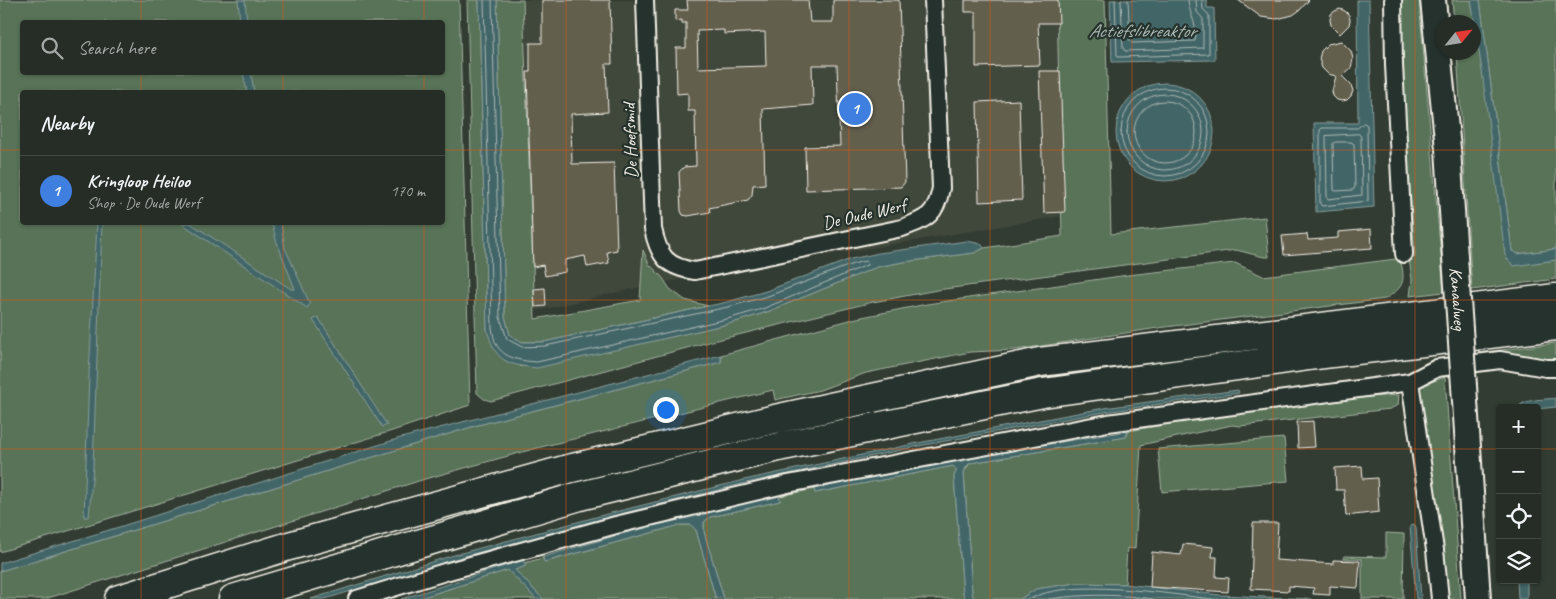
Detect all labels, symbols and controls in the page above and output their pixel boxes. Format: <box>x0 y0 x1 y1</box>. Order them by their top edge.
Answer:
north arrow <box>1436 15 1481 60</box>
water label: Actiefslibreaktor <box>1089 19 1200 43</box>
search box <box>20 20 445 75</box>
icon: search <box>38 34 66 62</box>
text: Search here <box>78 36 155 60</box>
pin: 1 <box>839 90 871 128</box>
street label: De Hoefsmid <box>618 100 642 179</box>
text: Nearby <box>40 110 93 136</box>
text: Kringloop Heiloo <box>87 169 190 193</box>
text: 1 <box>52 181 60 201</box>
text: 170 m <box>391 181 425 201</box>
text: Shop · De Oude Werf <box>87 193 200 213</box>
street label: De Oude Werf <box>820 193 912 234</box>
street label: Kanaalweg <box>1445 266 1471 333</box>
your location <box>653 397 679 423</box>
map controls <box>1496 404 1541 584</box>
button: + <box>1496 404 1541 449</box>
button: − <box>1496 449 1541 494</box>
button: locate <box>1496 494 1541 539</box>
button: layers <box>1496 539 1541 584</box>

